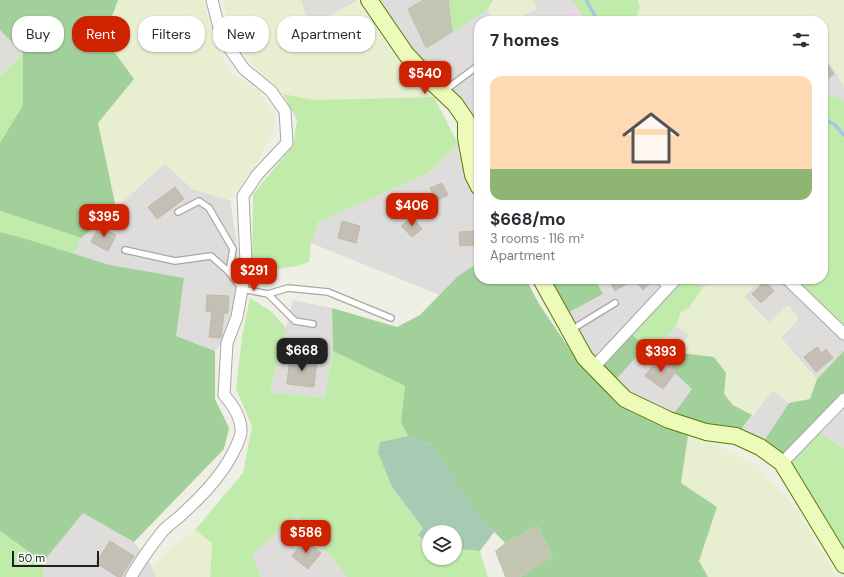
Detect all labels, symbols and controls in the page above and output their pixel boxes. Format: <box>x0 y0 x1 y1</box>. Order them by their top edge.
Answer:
chip: Buy <box>12 16 64 52</box>
chip: Rent <box>72 16 130 52</box>
chip: Filters <box>138 16 205 52</box>
chip: New <box>213 16 269 52</box>
chip: Apartment <box>277 16 375 52</box>
text: 7 homes <box>490 29 559 51</box>
icon: filters <box>790 29 812 51</box>
pin: $540 <box>401 61 449 95</box>
text: $540 <box>408 65 442 82</box>
icon: home <box>615 102 687 174</box>
pin: $406 <box>388 193 436 227</box>
text: $406 <box>395 197 429 214</box>
pin: $395 <box>80 204 128 238</box>
text: $395 <box>88 208 120 225</box>
text: $668/mo <box>490 208 566 230</box>
text: 3 rooms · 116 m² <box>490 230 584 247</box>
text: Apartment <box>490 247 555 264</box>
pin: $291 <box>230 258 278 292</box>
text: $291 <box>240 262 268 279</box>
pin: $668 <box>278 338 326 372</box>
pin: $393 <box>637 339 685 373</box>
text: $668 <box>286 342 318 359</box>
text: $393 <box>645 343 677 360</box>
pin: $586 <box>282 520 330 554</box>
text: $586 <box>290 524 322 541</box>
map controls <box>422 525 462 565</box>
button: layers <box>422 525 462 565</box>
scale bar <box>12 549 99 568</box>
text: 50 m <box>18 551 45 565</box>

